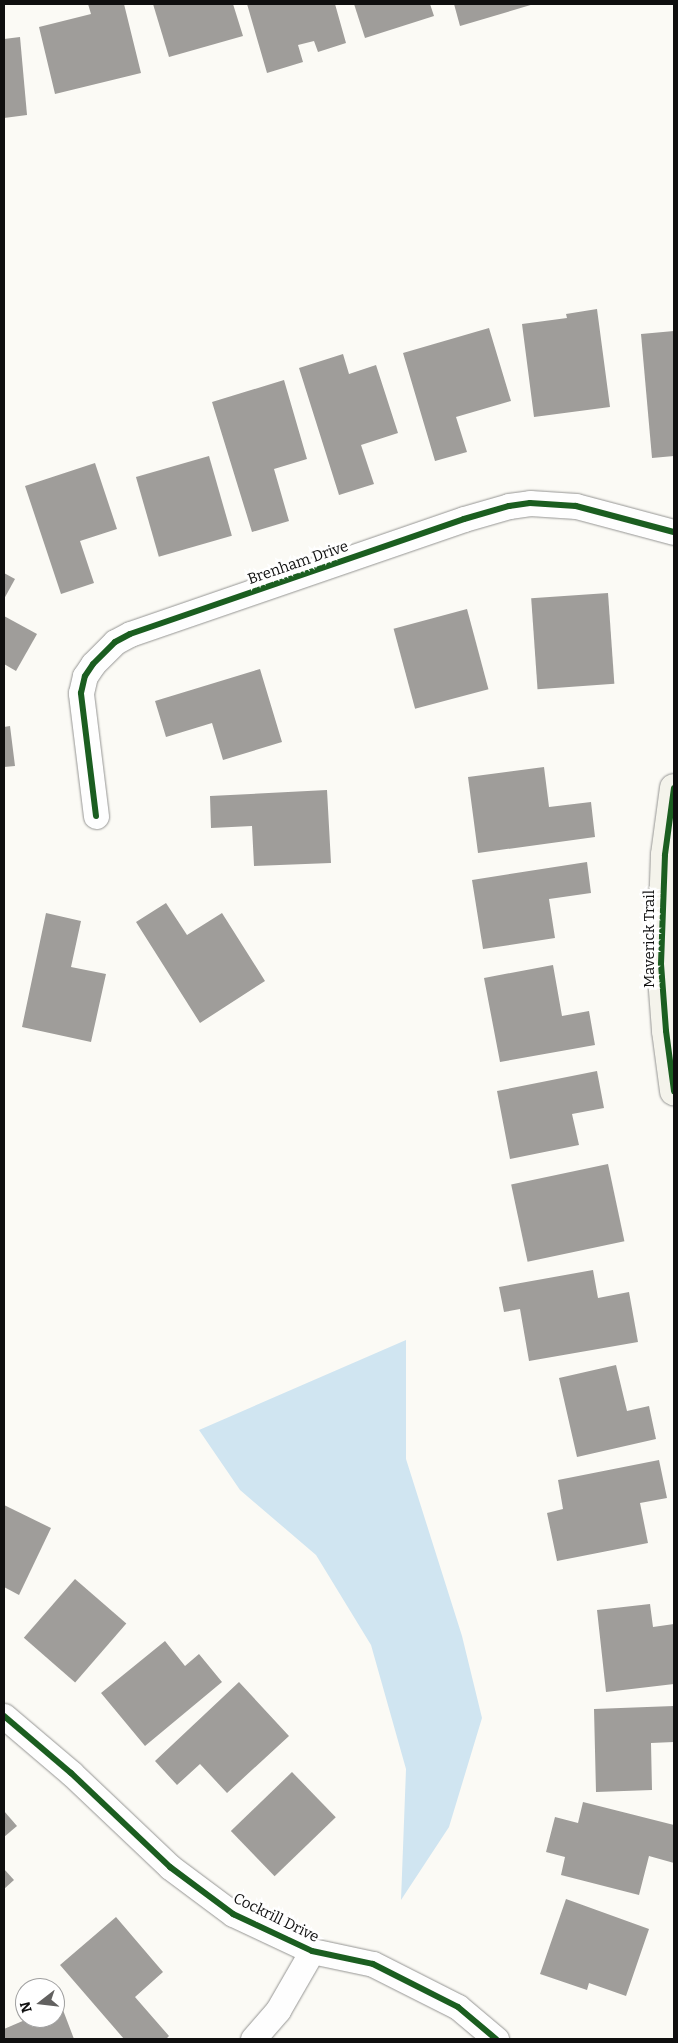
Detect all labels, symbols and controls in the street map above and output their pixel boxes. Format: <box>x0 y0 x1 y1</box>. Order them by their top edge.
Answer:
street label: Brenham Drive <box>245 537 351 589</box>
street label: Maverick Trail <box>641 890 659 988</box>
street label: Cockrill Drive <box>230 1890 322 1946</box>
north arrow <box>15 1978 65 2028</box>
text: N <box>16 1999 36 2015</box>

